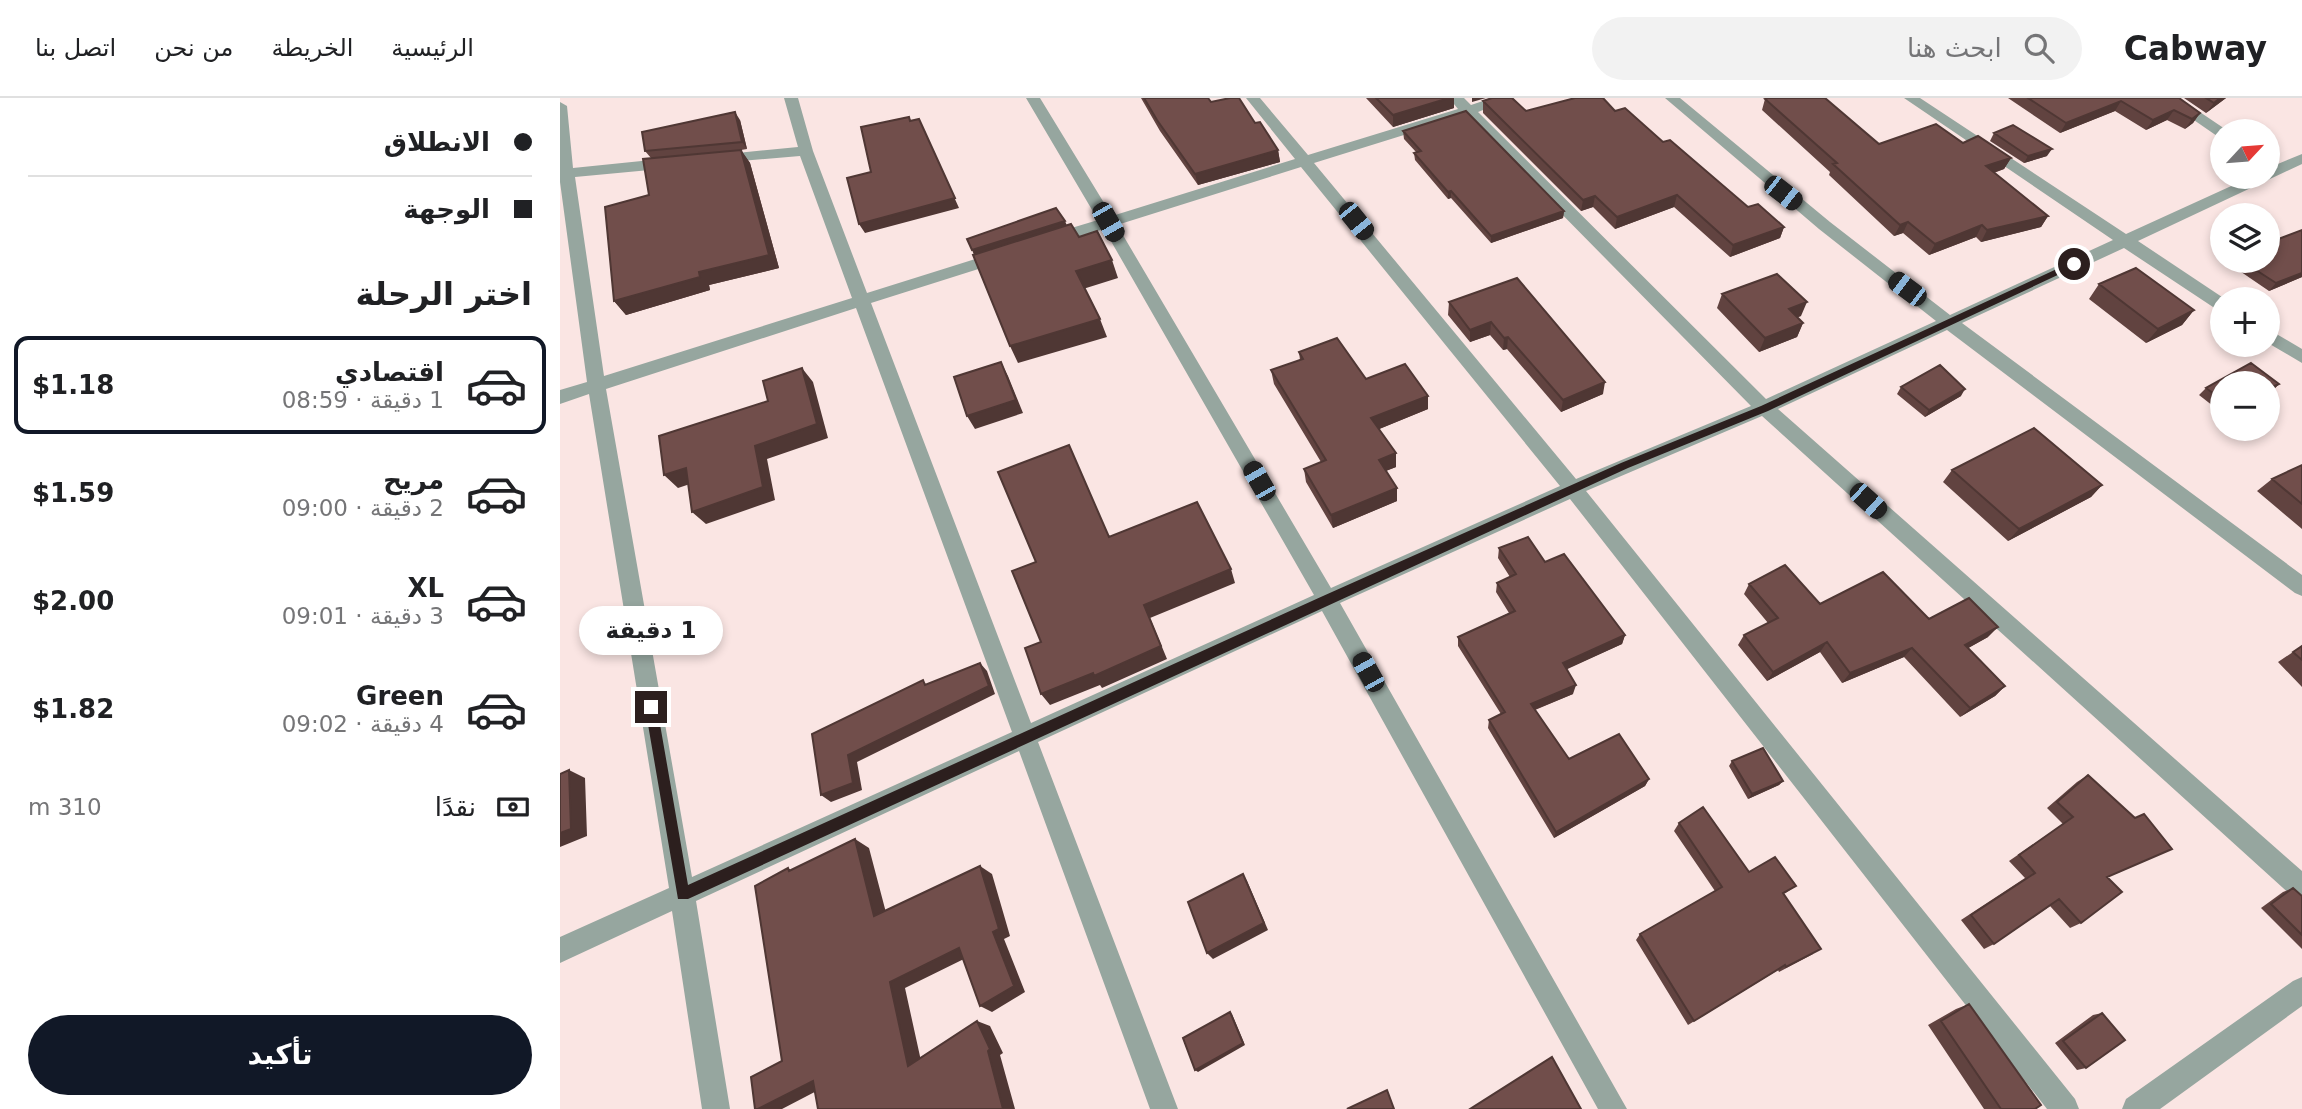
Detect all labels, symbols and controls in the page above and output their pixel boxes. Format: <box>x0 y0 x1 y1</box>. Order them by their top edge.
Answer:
search box <box>1592 17 2082 80</box>
icon: search <box>2020 29 2058 67</box>
text: Cabway <box>2124 29 2267 68</box>
text: ابحث هنا <box>1907 33 2002 63</box>
text: اتصل بنا <box>35 34 116 62</box>
text: من نحن <box>154 34 233 62</box>
text: الخريطة <box>271 34 353 62</box>
text: الرئيسية <box>391 34 474 62</box>
north arrow <box>2210 119 2280 189</box>
map controls <box>2210 119 2280 441</box>
text: الانطلاق <box>384 127 490 157</box>
car <box>1760 172 1807 214</box>
text: الوجهة <box>403 194 490 224</box>
car <box>1335 198 1378 244</box>
car <box>1089 199 1128 245</box>
button: layers <box>2210 203 2280 273</box>
route start <box>2058 248 2090 280</box>
car <box>1884 268 1931 310</box>
text: اختر الرحلة <box>355 275 532 313</box>
button: + <box>2210 287 2280 357</box>
icon: car <box>465 354 528 417</box>
text: اقتصادي <box>335 357 444 387</box>
text: $1.18 <box>32 370 114 400</box>
button: − <box>2210 371 2280 441</box>
text: 1 دقيقة · 08:59 <box>282 387 444 413</box>
car <box>1240 458 1279 504</box>
icon: car <box>465 462 528 525</box>
text: مريح <box>383 465 444 495</box>
text: $1.59 <box>32 478 114 508</box>
car <box>1846 479 1891 523</box>
text: 2 دقيقة · 09:00 <box>282 495 444 521</box>
icon: car <box>465 570 528 633</box>
text: XL <box>407 573 444 603</box>
text: $2.00 <box>32 586 114 616</box>
text: 3 دقيقة · 09:01 <box>282 603 444 629</box>
callout: 1 دقيقة <box>579 606 723 654</box>
text: 1 دقيقة <box>606 617 696 643</box>
car <box>1349 649 1388 695</box>
icon: car <box>465 678 528 741</box>
text: Green <box>356 681 444 711</box>
route end <box>635 691 667 723</box>
text: $1.82 <box>32 694 114 724</box>
text: 4 دقيقة · 09:02 <box>282 711 444 737</box>
icon: cash <box>494 788 532 826</box>
text: نقدًا <box>435 792 476 822</box>
text: 310 m <box>28 794 102 820</box>
button: تأكيد <box>28 1015 532 1095</box>

